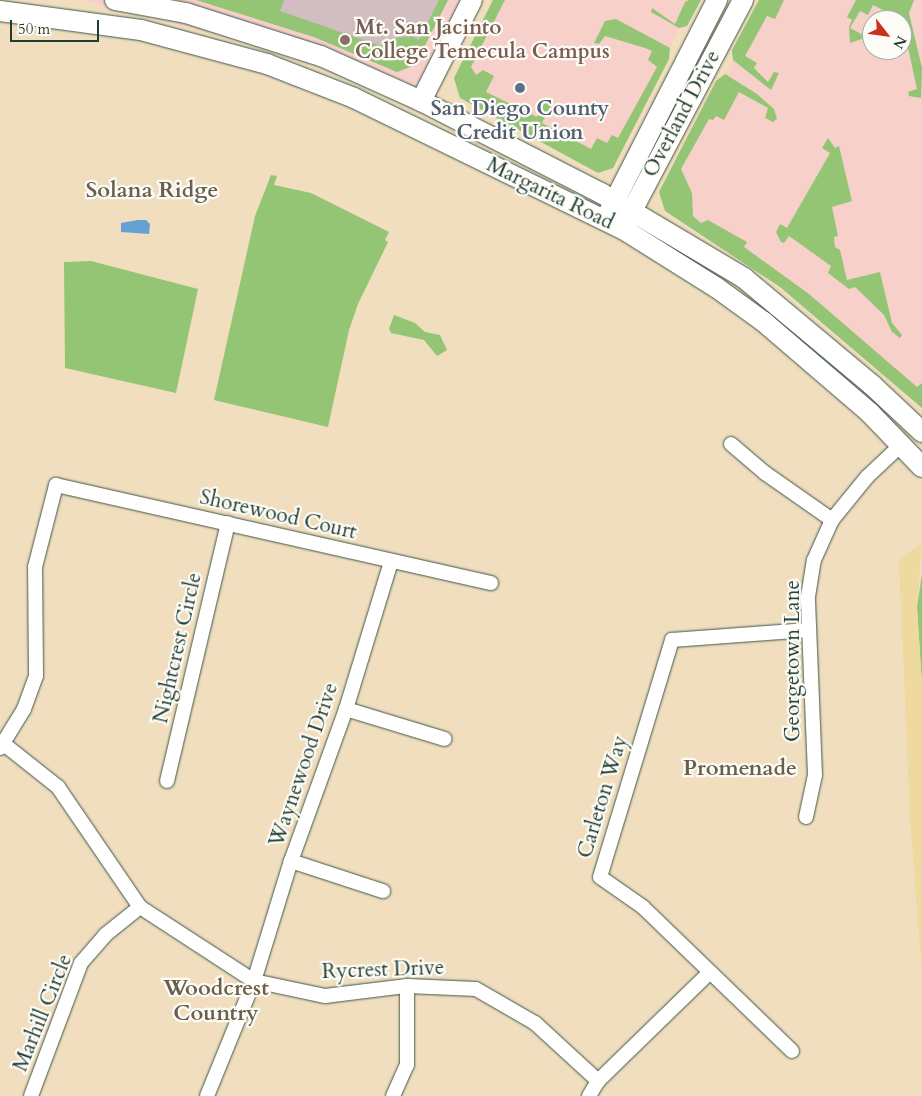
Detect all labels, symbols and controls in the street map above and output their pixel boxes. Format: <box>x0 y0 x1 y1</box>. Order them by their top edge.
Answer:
scale bar <box>12 10 101 42</box>
north arrow <box>862 10 912 60</box>
place label: Mt. San Jacinto College Temecula Campus <box>355 15 610 65</box>
text: 50 m <box>18 19 50 39</box>
text: N <box>888 32 911 52</box>
marker: Mt. San Jacinto College Temecula Campus <box>339 34 351 46</box>
street label: Overland Drive <box>638 46 726 182</box>
marker: San Diego County Credit Union <box>514 82 526 94</box>
place label: San Diego County Credit Union <box>431 96 609 146</box>
street label: Margarita Road <box>482 152 618 236</box>
district label: Solana Ridge <box>86 178 218 204</box>
street label: Shorewood Court <box>197 485 359 545</box>
street label: Nightcrest Circle <box>148 570 208 726</box>
street label: Georgetown Lane <box>780 580 806 742</box>
street label: Waynewood Drive <box>264 680 344 850</box>
street label: Carleton Way <box>572 733 634 861</box>
district label: Promenade <box>683 756 797 782</box>
street label: Marhill Circle <box>8 951 78 1075</box>
street label: Rycrest Drive <box>321 955 445 985</box>
district label: Woodcrest Country <box>163 975 269 1026</box>

